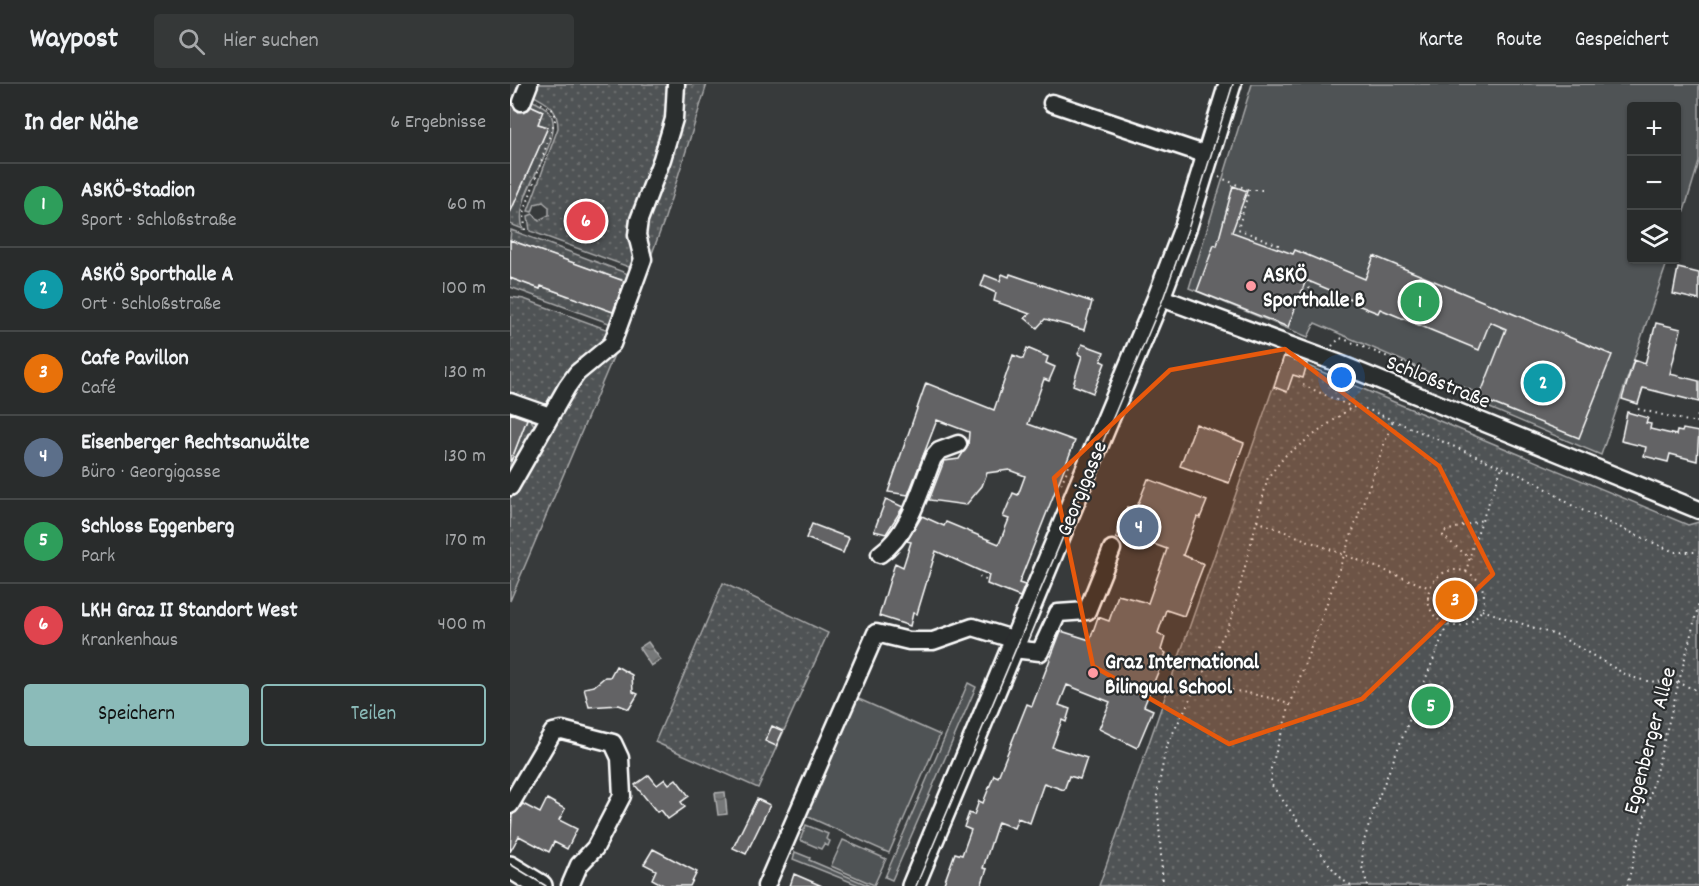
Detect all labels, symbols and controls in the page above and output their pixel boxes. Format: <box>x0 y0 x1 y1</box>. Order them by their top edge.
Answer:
search box <box>154 14 574 68</box>
text: Waypost <box>30 21 118 61</box>
icon: search <box>175 25 208 58</box>
text: Hier suchen <box>223 26 319 57</box>
text: Karte <box>1419 26 1463 56</box>
text: Route <box>1496 26 1542 56</box>
text: Gespeichert <box>1575 26 1669 56</box>
map controls <box>1627 102 1681 264</box>
button: + <box>1627 102 1681 156</box>
text: In der Nähe <box>24 105 138 142</box>
text: 6 Ergebnisse <box>390 109 486 137</box>
button: − <box>1627 156 1681 210</box>
text: ASKÖ-Stadion <box>81 176 195 207</box>
text: 1 <box>41 191 46 219</box>
text: 60 m <box>447 191 486 219</box>
pin: 6 <box>566 198 606 244</box>
text: Sport · Schloßstraße <box>81 207 237 235</box>
button: layers <box>1627 210 1681 264</box>
text: ASKÖ Sporthalle A <box>81 260 233 291</box>
place label: ASKÖ Sporthalle B <box>1263 261 1365 317</box>
text: 2 <box>39 275 48 303</box>
text: 100 m <box>442 275 486 303</box>
marker: ASKÖ Sporthalle B <box>1244 279 1258 293</box>
pin: 1 <box>1400 280 1440 324</box>
text: Ort · Schloßstraße <box>81 291 221 319</box>
text: Cafe Pavillon <box>81 344 189 375</box>
street label: Schloßstraße <box>1381 348 1495 418</box>
text: 3 <box>39 359 48 387</box>
text: 130 m <box>444 359 486 387</box>
pin: 2 <box>1524 360 1562 406</box>
your location <box>1327 363 1356 392</box>
text: Café <box>81 375 116 403</box>
text: Eisenberger Rechtsanwälte <box>81 428 309 459</box>
street label: Georgigasse <box>1050 437 1116 542</box>
text: 4 <box>39 443 48 471</box>
text: 130 m <box>444 443 486 471</box>
text: Büro · Georgigasse <box>81 459 221 487</box>
pin: 4 <box>1120 504 1158 550</box>
text: Schloss Eggenberg <box>81 512 234 543</box>
text: 5 <box>39 527 48 555</box>
text: 170 m <box>445 527 486 555</box>
text: Park <box>81 543 115 571</box>
pin: 3 <box>1436 578 1474 622</box>
text: LKH Graz II Standort West <box>81 596 298 627</box>
text: 6 <box>39 611 48 639</box>
text: 400 m <box>438 611 486 639</box>
text: Krankenhaus <box>81 627 178 655</box>
place label: Graz International Bilingual School <box>1105 648 1260 704</box>
street label: Eggenberger Allee <box>1617 664 1686 818</box>
marker: Graz International Bilingual School <box>1086 666 1100 680</box>
button: Speichern <box>24 684 249 746</box>
button: Teilen <box>261 684 486 746</box>
pin: 5 <box>1412 684 1450 728</box>

